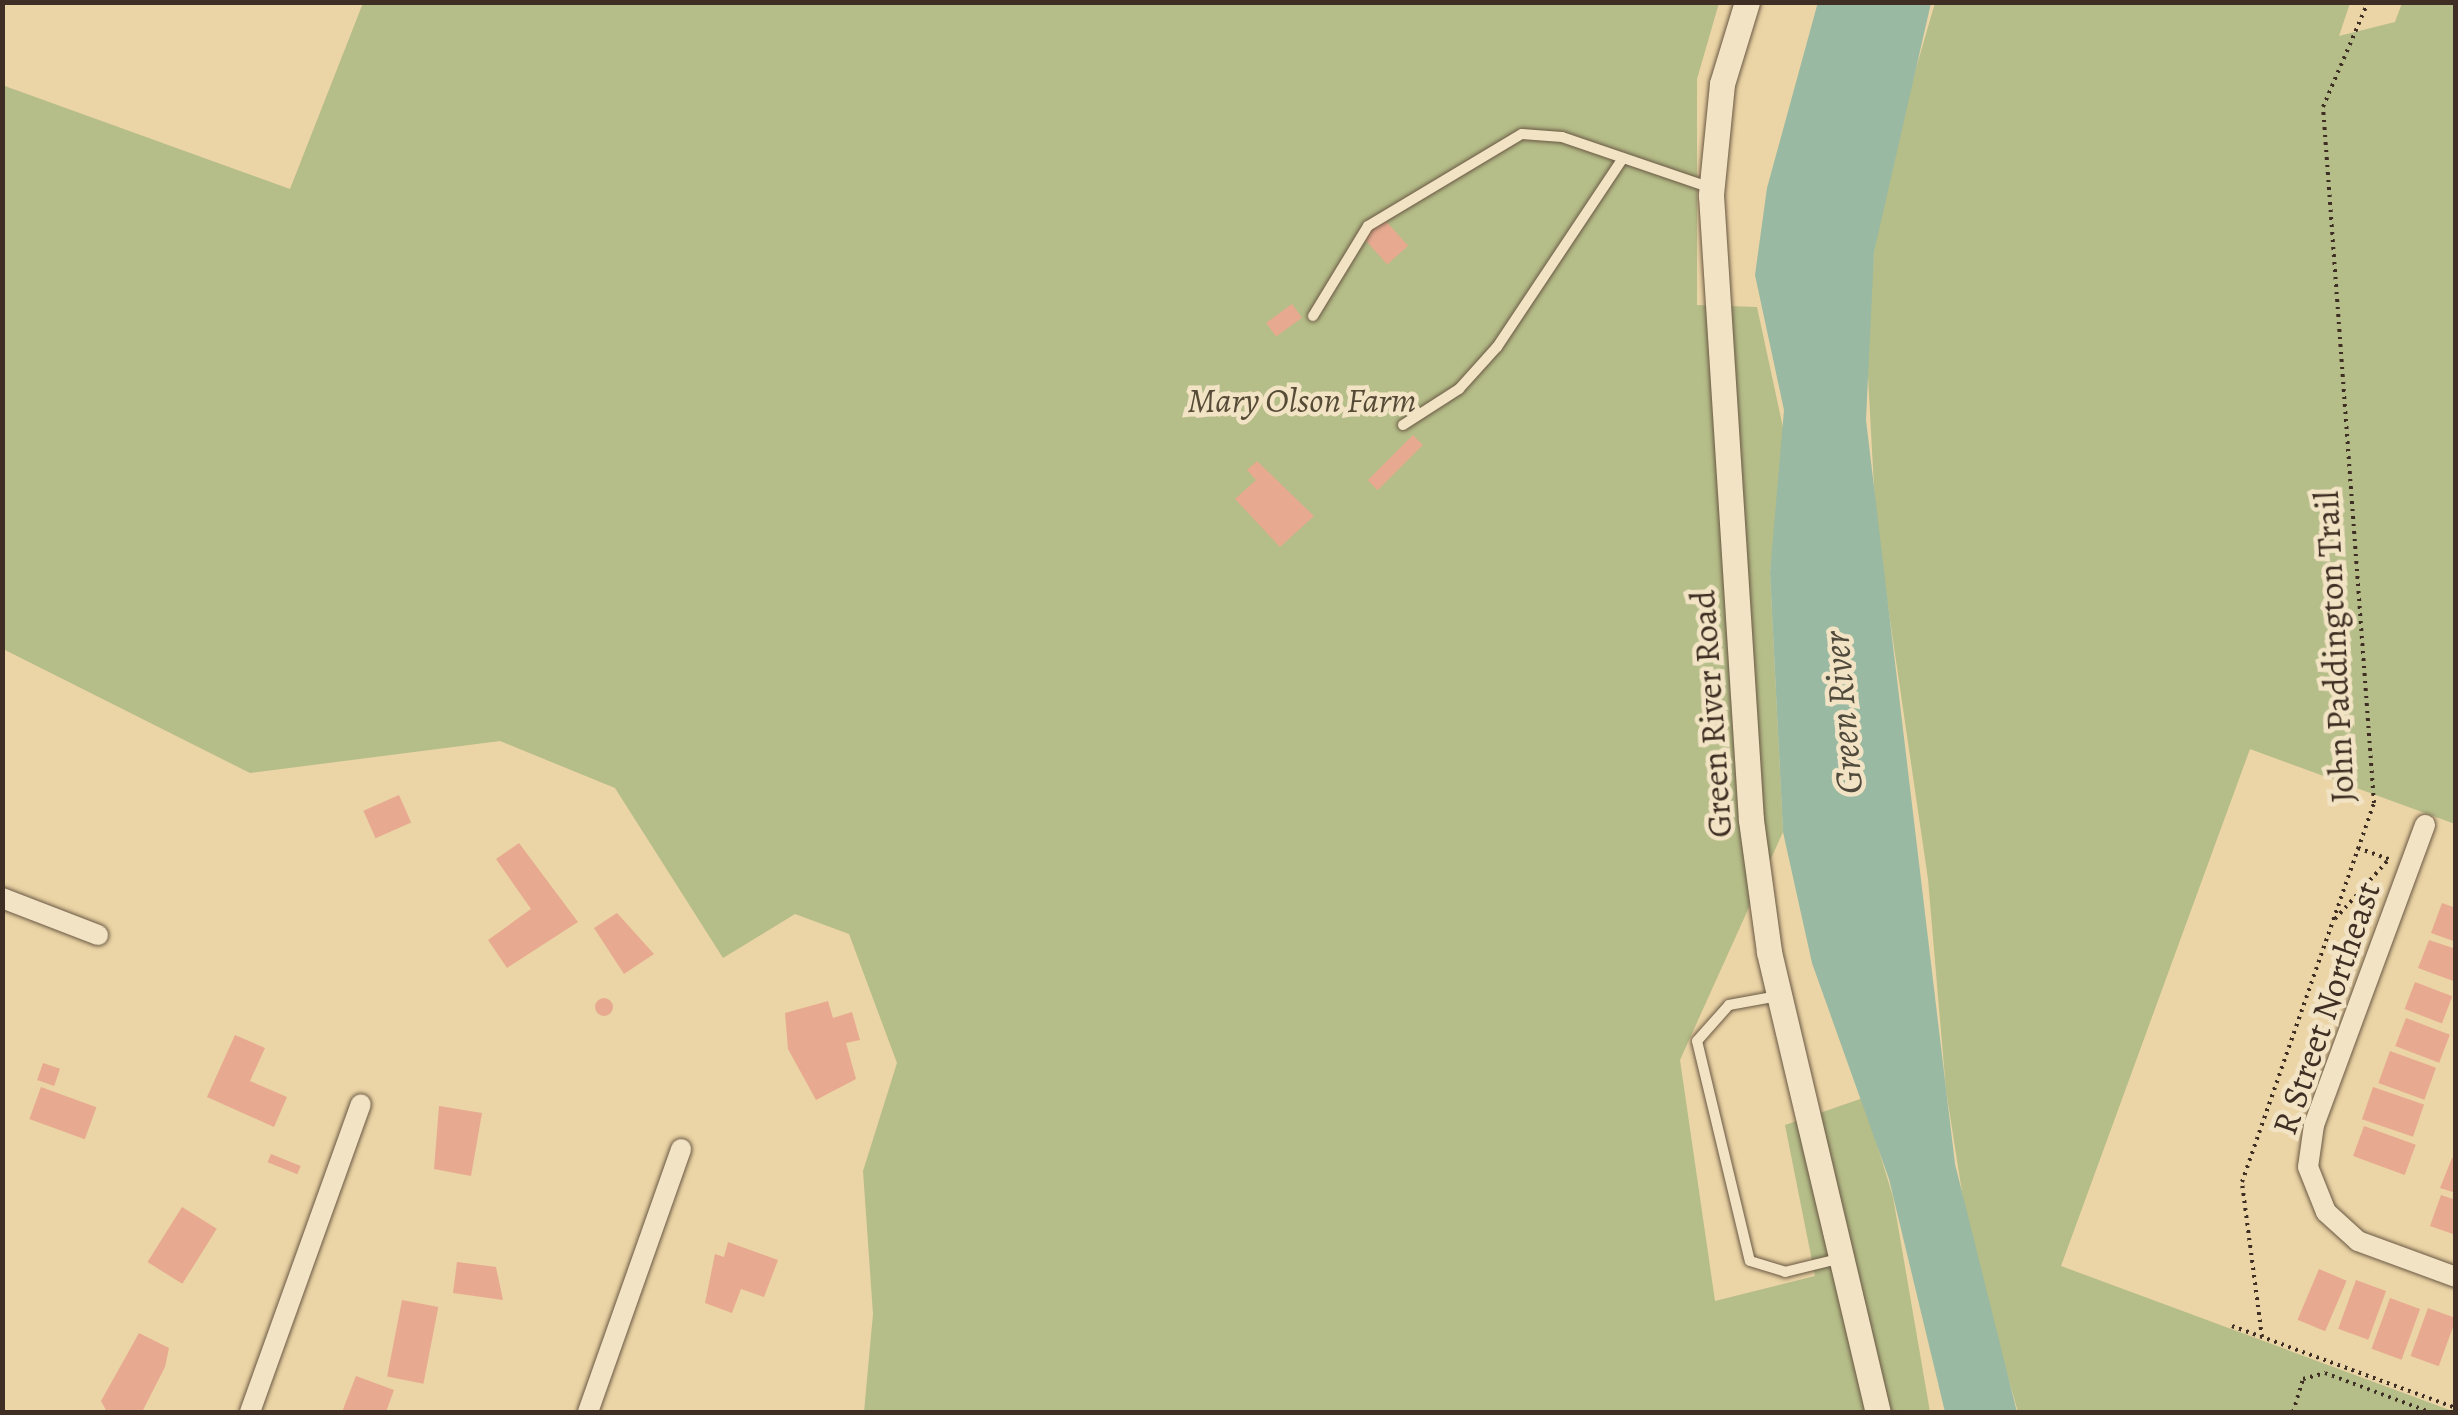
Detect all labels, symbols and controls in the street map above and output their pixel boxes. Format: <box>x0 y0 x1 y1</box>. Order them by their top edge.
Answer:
park label: Mary Olson Farm <box>1188 379 1416 421</box>
street label: John Paddington Trail <box>2305 490 2363 804</box>
street label: Green River Road <box>1681 589 1741 839</box>
water label: Green River <box>1813 630 1873 796</box>
street label: R Street Northeast <box>2263 876 2389 1140</box>

